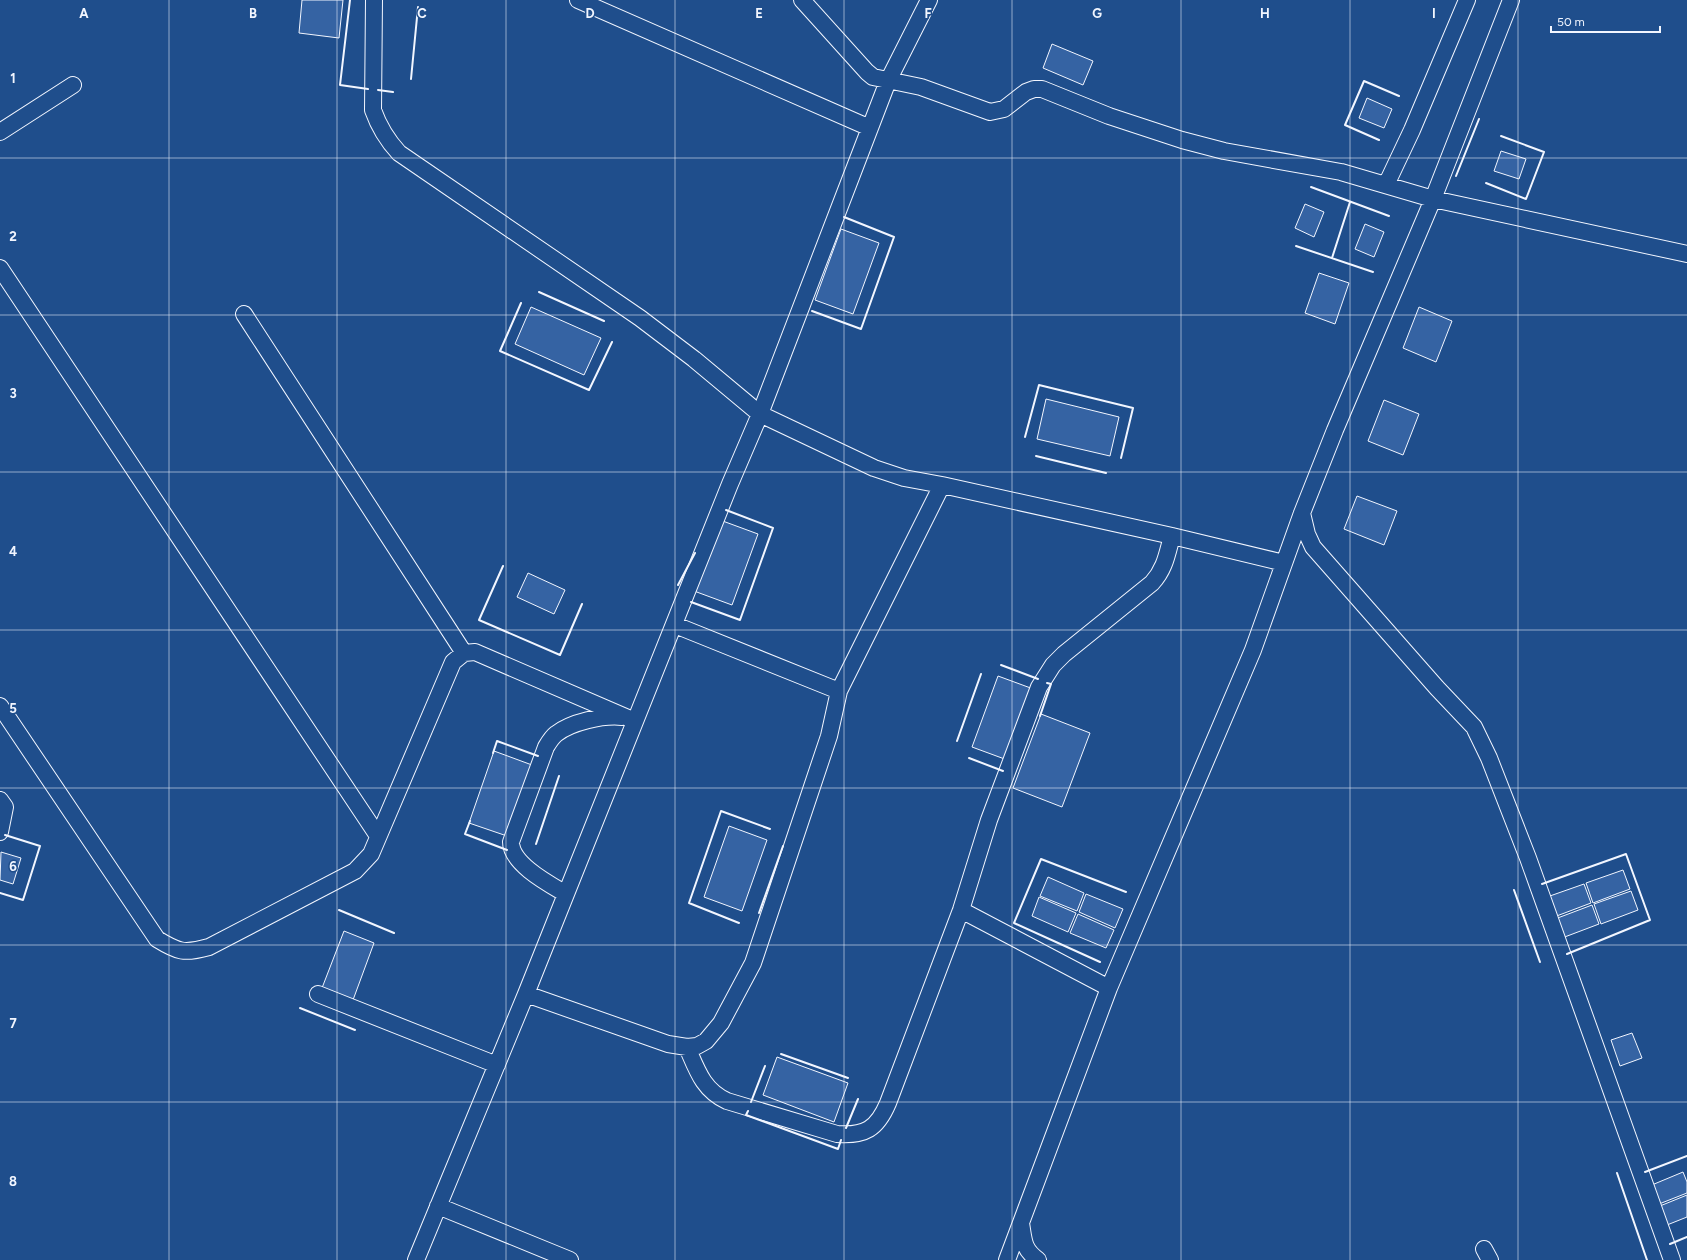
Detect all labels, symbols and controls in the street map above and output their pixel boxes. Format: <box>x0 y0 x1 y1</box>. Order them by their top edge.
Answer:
text: A <box>79 6 89 21</box>
text: B <box>249 6 257 21</box>
text: C <box>417 6 427 21</box>
text: D <box>585 6 595 21</box>
text: E <box>755 6 763 21</box>
text: F <box>924 6 932 21</box>
text: G <box>1092 6 1102 21</box>
text: H <box>1260 6 1270 21</box>
text: I <box>1432 6 1436 21</box>
scale bar <box>1551 8 1660 34</box>
text: 50 m <box>1557 15 1585 29</box>
text: 1 <box>10 71 16 86</box>
text: 2 <box>9 229 17 244</box>
text: 3 <box>9 386 17 401</box>
text: 4 <box>9 544 17 559</box>
text: 5 <box>9 701 17 716</box>
text: 6 <box>9 859 17 874</box>
text: 7 <box>9 1016 17 1031</box>
text: 8 <box>9 1174 17 1189</box>

